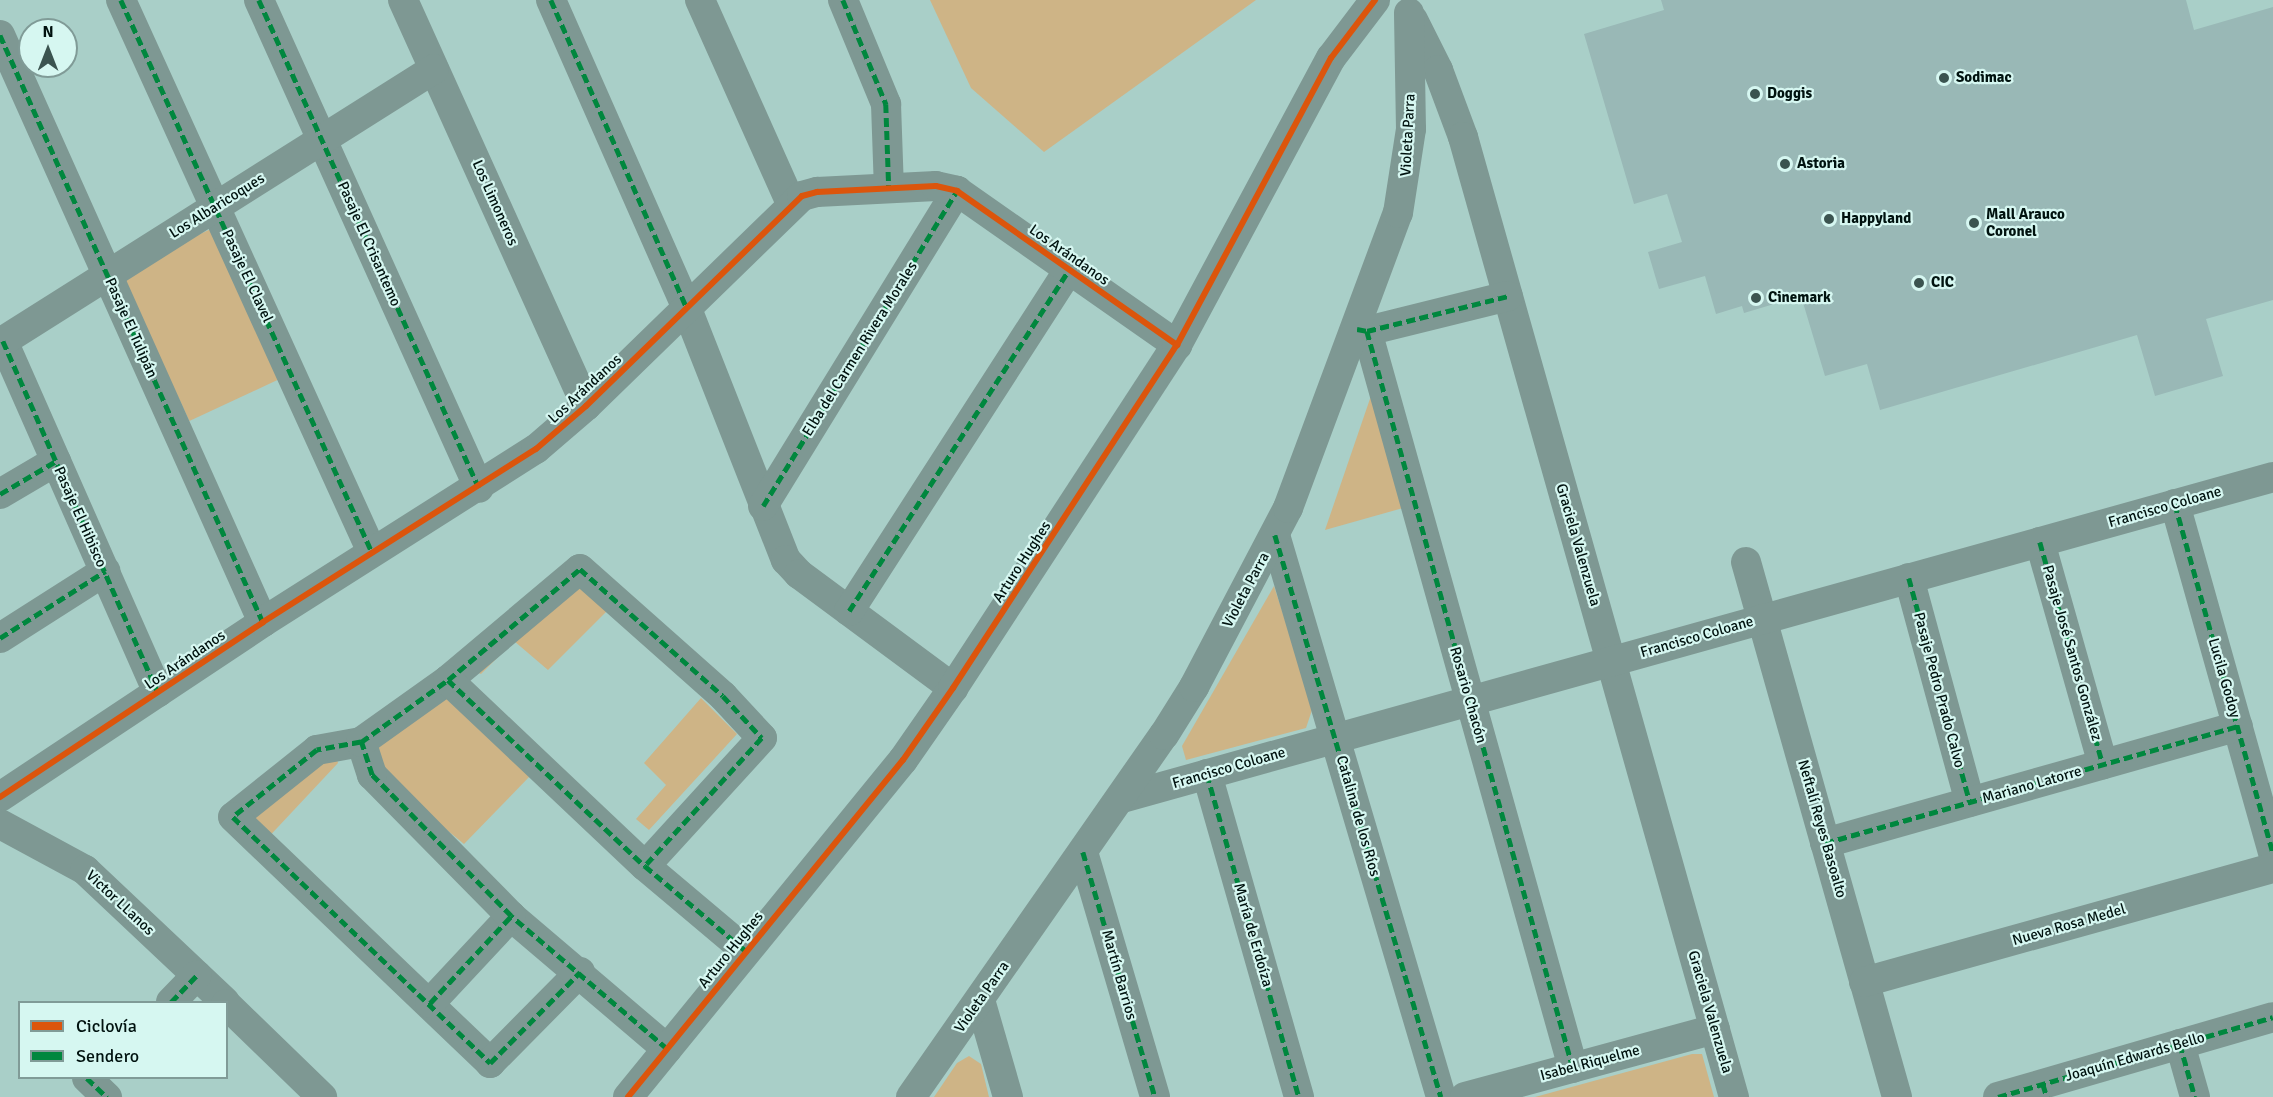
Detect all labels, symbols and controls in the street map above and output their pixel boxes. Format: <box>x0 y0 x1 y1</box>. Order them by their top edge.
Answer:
north arrow <box>18 18 78 78</box>
text: N <box>42 22 54 42</box>
place label: Sodimac <box>1956 69 2012 87</box>
marker: Sodimac <box>1937 71 1951 85</box>
place label: Doggis <box>1767 85 1812 103</box>
marker: Doggis <box>1748 87 1762 101</box>
street label: Violeta Parra <box>1397 93 1419 177</box>
place label: Astoria <box>1797 155 1845 173</box>
street label: Los Limoneros <box>468 157 522 249</box>
marker: Astoria <box>1778 157 1792 171</box>
street label: Los Albaricoques <box>166 170 268 242</box>
street label: Pasaje El Crisantemo <box>333 179 405 309</box>
place label: Mall Arauco Coronel <box>1986 205 2065 240</box>
place label: Happyland <box>1841 210 1911 228</box>
marker: Happyland <box>1822 212 1836 226</box>
marker: Mall Arauco Coronel <box>1967 216 1981 230</box>
street label: Los Arándanos <box>1026 221 1112 289</box>
street label: Pasaje El Clavel <box>218 227 276 325</box>
street label: Elba del Carmen Rivera Morales <box>799 258 921 440</box>
place label: CIC <box>1931 274 1954 292</box>
street label: Pasaje El Tulipán <box>101 275 161 381</box>
marker: CIC <box>1912 276 1926 290</box>
place label: Cinemark <box>1768 289 1831 307</box>
marker: Cinemark <box>1749 291 1763 305</box>
street label: Los Arándanos <box>545 351 625 427</box>
street label: Pasaje El Hibisco <box>50 464 110 570</box>
street label: Graciela Valenzuela <box>1552 482 1604 608</box>
street label: Francisco Coloane <box>2106 482 2224 532</box>
street label: Arturo Hughes <box>989 518 1055 606</box>
street label: Violeta Parra <box>1219 549 1273 631</box>
street label: Pasaje José Santos González <box>2038 563 2106 743</box>
street label: Pasaje Pedro Prado Calvo <box>1910 610 1968 770</box>
street label: Francisco Coloane <box>1638 612 1756 662</box>
street label: Los Arándanos <box>141 626 229 694</box>
street label: Lucila Godoy <box>2204 636 2244 720</box>
street label: Rosario Chacón <box>1446 645 1490 745</box>
street label: Francisco Coloane <box>1170 743 1288 793</box>
street label: Catalina de los Ríos <box>1332 754 1384 878</box>
street label: Neftalí Reyes Basoalto <box>1794 758 1850 900</box>
street label: Mariano Latorre <box>1980 762 2084 808</box>
street label: Victor LLanos <box>82 867 158 939</box>
street label: María de Erdoíza <box>1230 881 1276 989</box>
street label: Nueva Rosa Medel <box>2010 900 2128 950</box>
street label: Arturo Hughes <box>695 908 767 992</box>
street label: Martín Barrios <box>1098 928 1140 1022</box>
street label: Graciela Valenzuela <box>1684 949 1736 1075</box>
street label: Violeta Parra <box>951 958 1013 1036</box>
legend <box>18 1001 228 1079</box>
text: Ciclovía <box>76 1015 137 1037</box>
street label: Joaquín Edwards Bello <box>2063 1028 2207 1086</box>
street label: Isabel Riquelme <box>1538 1041 1642 1085</box>
text: Sendero <box>76 1045 139 1067</box>

